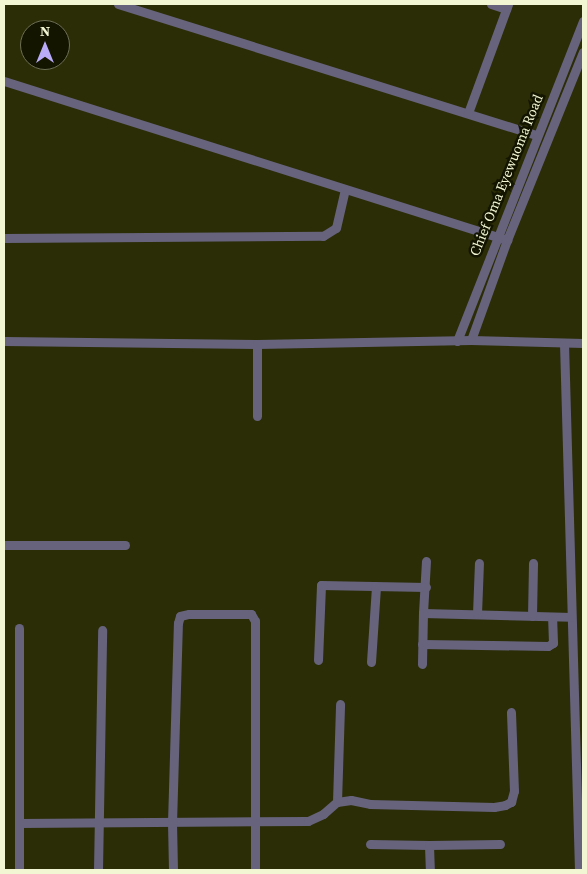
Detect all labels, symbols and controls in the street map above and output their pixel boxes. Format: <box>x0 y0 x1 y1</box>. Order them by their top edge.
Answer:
north arrow <box>20 20 70 70</box>
text: N <box>40 21 50 41</box>
street label: Chief Oma Eyewuoma Road <box>466 92 546 258</box>

